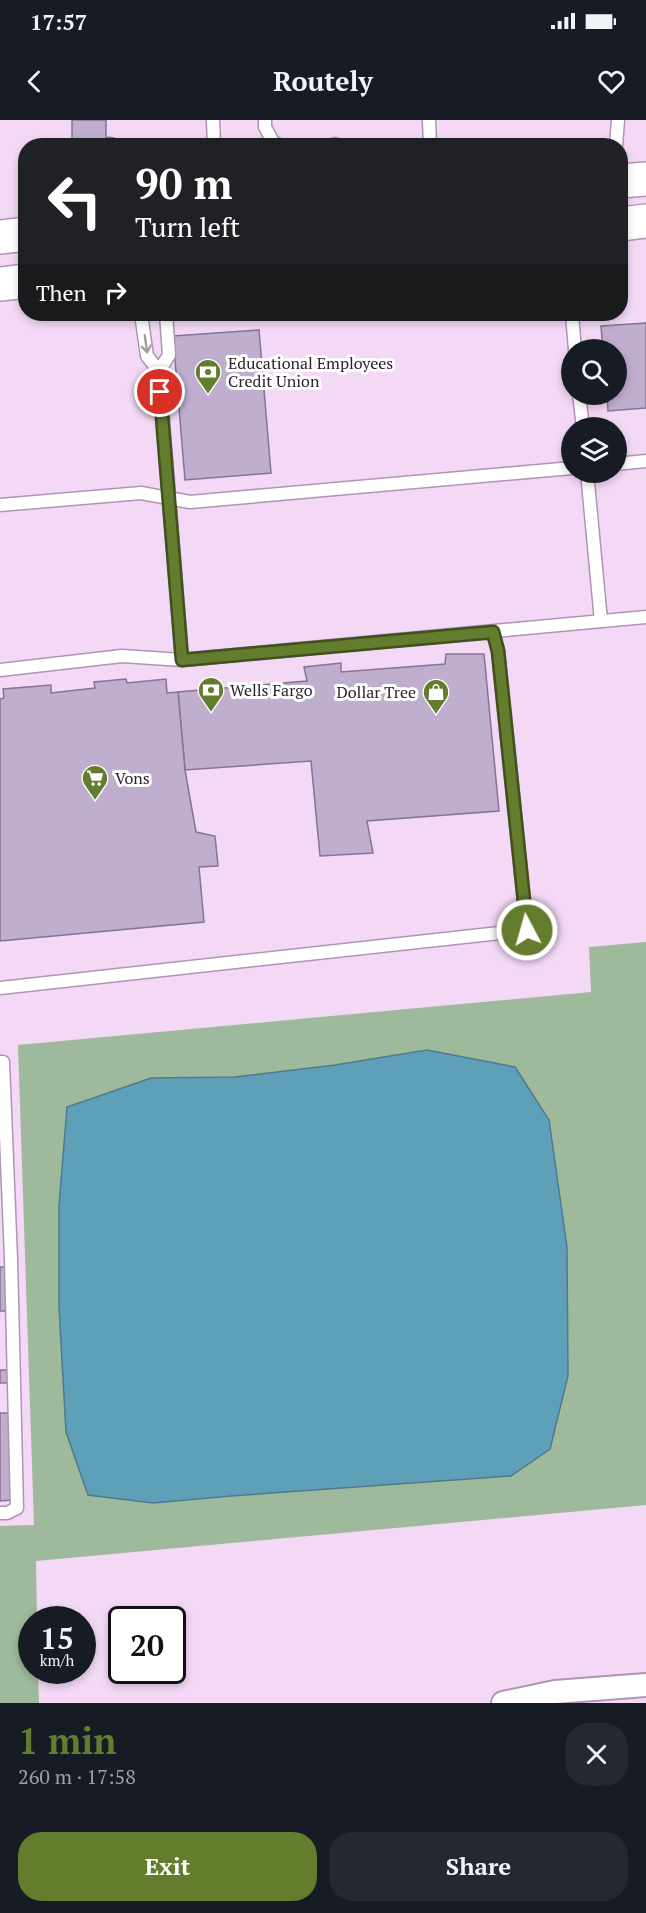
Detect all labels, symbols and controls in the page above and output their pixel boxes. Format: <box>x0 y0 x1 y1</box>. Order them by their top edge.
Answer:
text: 17:57 <box>30 7 87 36</box>
text: Routely <box>273 63 373 99</box>
icon: back <box>18 65 51 98</box>
icon: heart <box>595 65 628 98</box>
text: 90 m <box>135 155 233 211</box>
icon: left <box>36 162 114 240</box>
text: Turn left <box>135 209 240 245</box>
icon: right <box>99 276 132 309</box>
text: Then <box>36 278 87 307</box>
one-way arrow <box>140 334 151 353</box>
map controls <box>561 339 627 483</box>
button: search <box>561 339 627 405</box>
place label: Educational Employees Credit Union <box>228 352 393 392</box>
bank icon: Educational Employees Credit Union <box>193 357 223 395</box>
pin <box>134 366 185 417</box>
icon: arrive <box>143 375 176 408</box>
button: layers <box>561 417 627 483</box>
bank icon: Wells Fargo <box>196 675 226 713</box>
shop icon: Dollar Tree <box>421 677 451 715</box>
place label: Wells Fargo <box>230 679 313 701</box>
place label: Dollar Tree <box>336 681 416 703</box>
supermarket icon: Vons <box>80 763 110 801</box>
place label: Vons <box>115 767 150 789</box>
position arrow <box>495 898 559 962</box>
speed limit sign: 20 <box>108 1606 186 1684</box>
text: 15 <box>40 1618 74 1658</box>
text: km/h <box>40 1650 74 1670</box>
text: 1 min <box>18 1717 116 1764</box>
button: close <box>565 1723 628 1786</box>
text: 260 m · 17:58 <box>18 1763 136 1790</box>
button: Exit <box>18 1832 317 1901</box>
button: Share <box>329 1832 628 1901</box>

